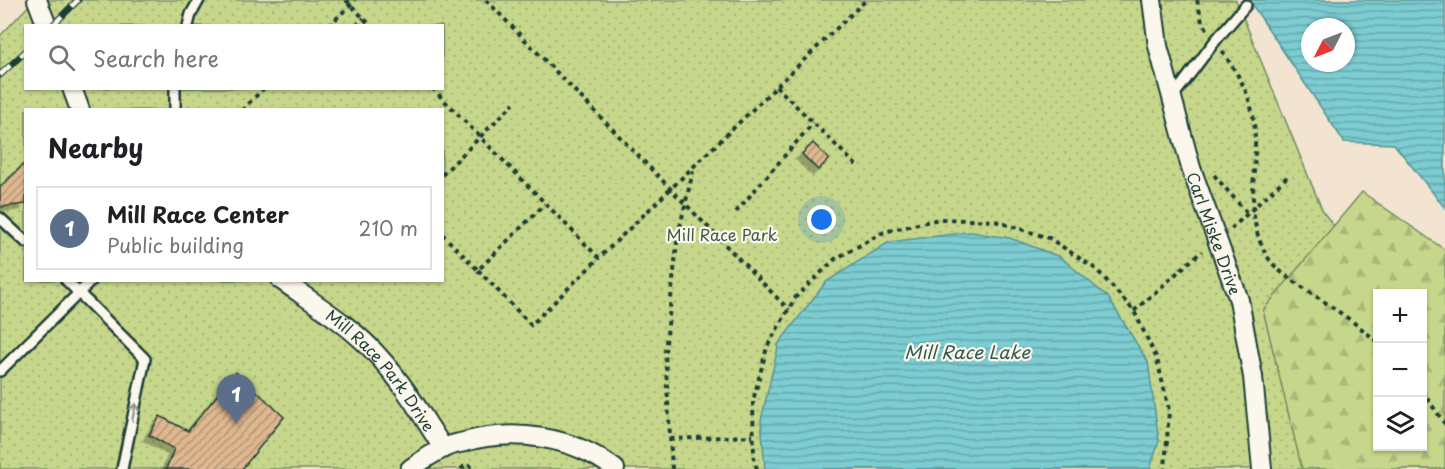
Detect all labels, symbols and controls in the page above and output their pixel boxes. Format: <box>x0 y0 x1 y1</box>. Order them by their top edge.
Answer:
north arrow <box>1301 18 1355 72</box>
search box <box>24 24 444 90</box>
icon: search <box>45 41 78 74</box>
text: Search here <box>93 41 219 74</box>
text: Nearby <box>48 128 143 167</box>
street label: Carl Miske Drive <box>1181 168 1248 298</box>
text: Mill Race Center <box>107 197 289 230</box>
your location <box>807 205 836 234</box>
text: 1 <box>65 213 74 243</box>
text: 210 m <box>359 213 418 243</box>
park label: Mill Race Park <box>666 222 778 246</box>
text: Public building <box>107 230 244 260</box>
map controls <box>1373 289 1427 451</box>
button: + <box>1373 289 1427 343</box>
street label: Mill Race Park Drive <box>321 303 441 436</box>
water label: Mill Race Lake <box>904 338 1031 365</box>
button: − <box>1373 343 1427 397</box>
pin: 1 <box>216 374 256 424</box>
button: layers <box>1373 397 1427 451</box>
one-way arrow <box>129 402 140 422</box>

